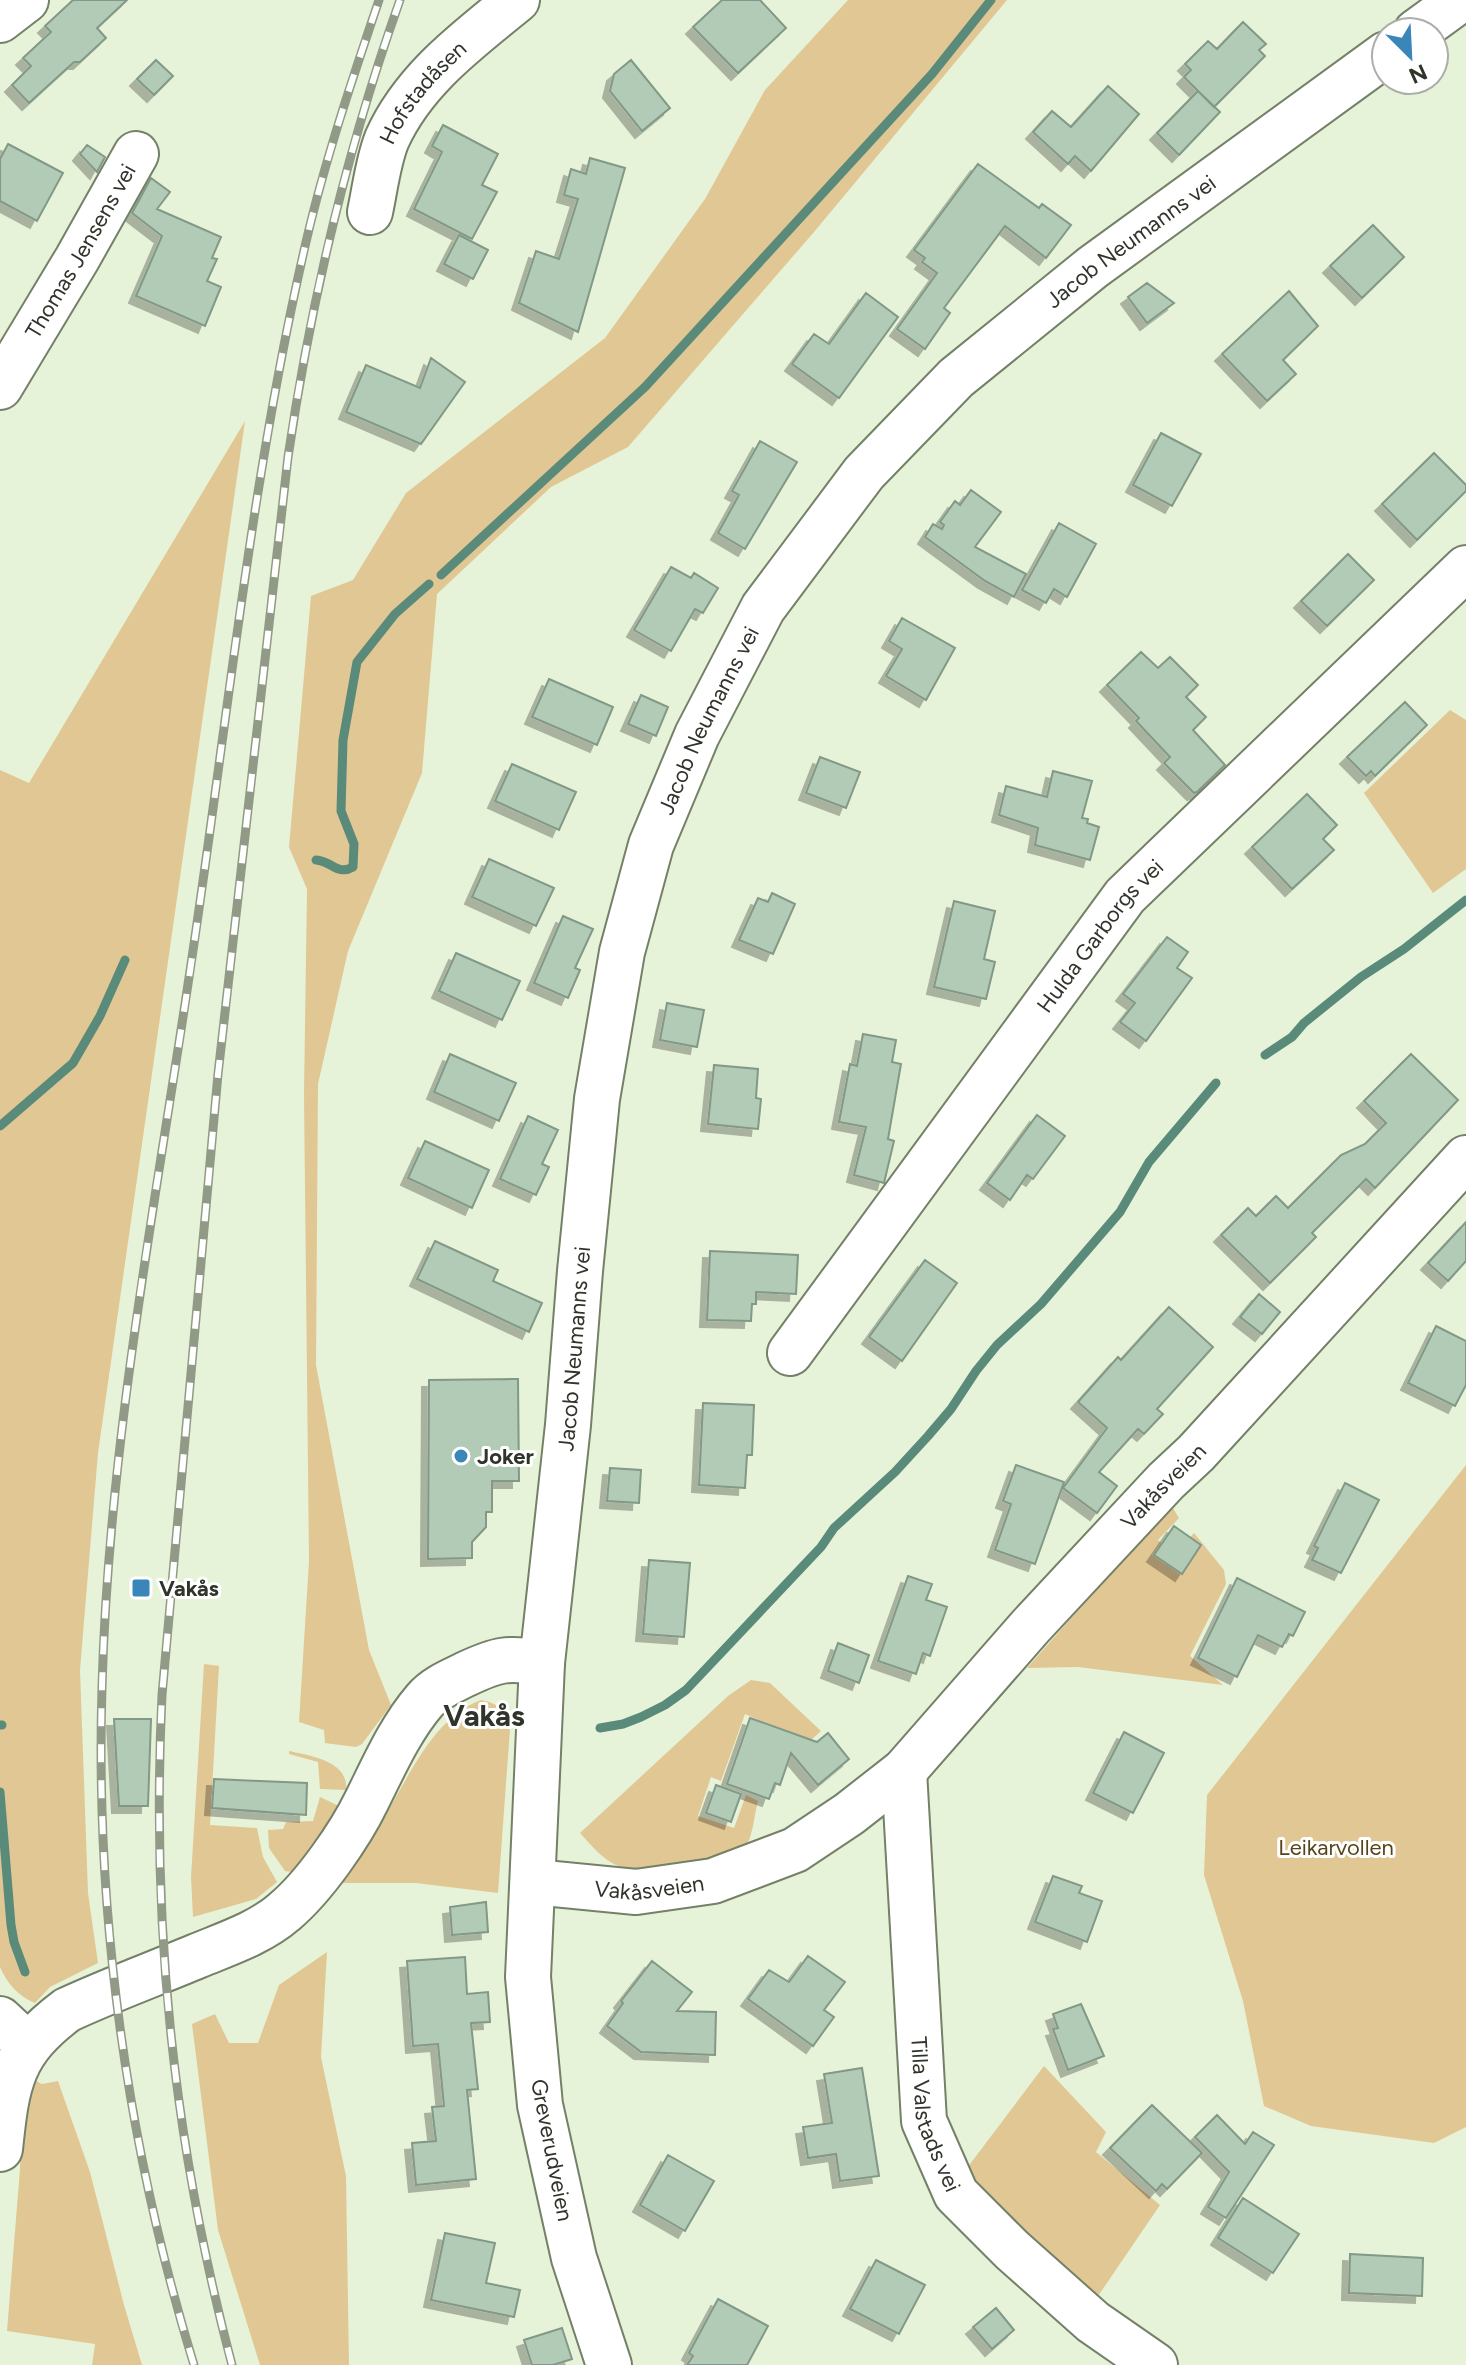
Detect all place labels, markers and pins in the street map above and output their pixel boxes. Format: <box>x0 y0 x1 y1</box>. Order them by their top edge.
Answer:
place label: Joker <box>477 1443 534 1470</box>
marker: Joker <box>452 1447 470 1465</box>
place label: Vakås <box>159 1575 219 1602</box>
marker: Vakås <box>130 1577 152 1599</box>

